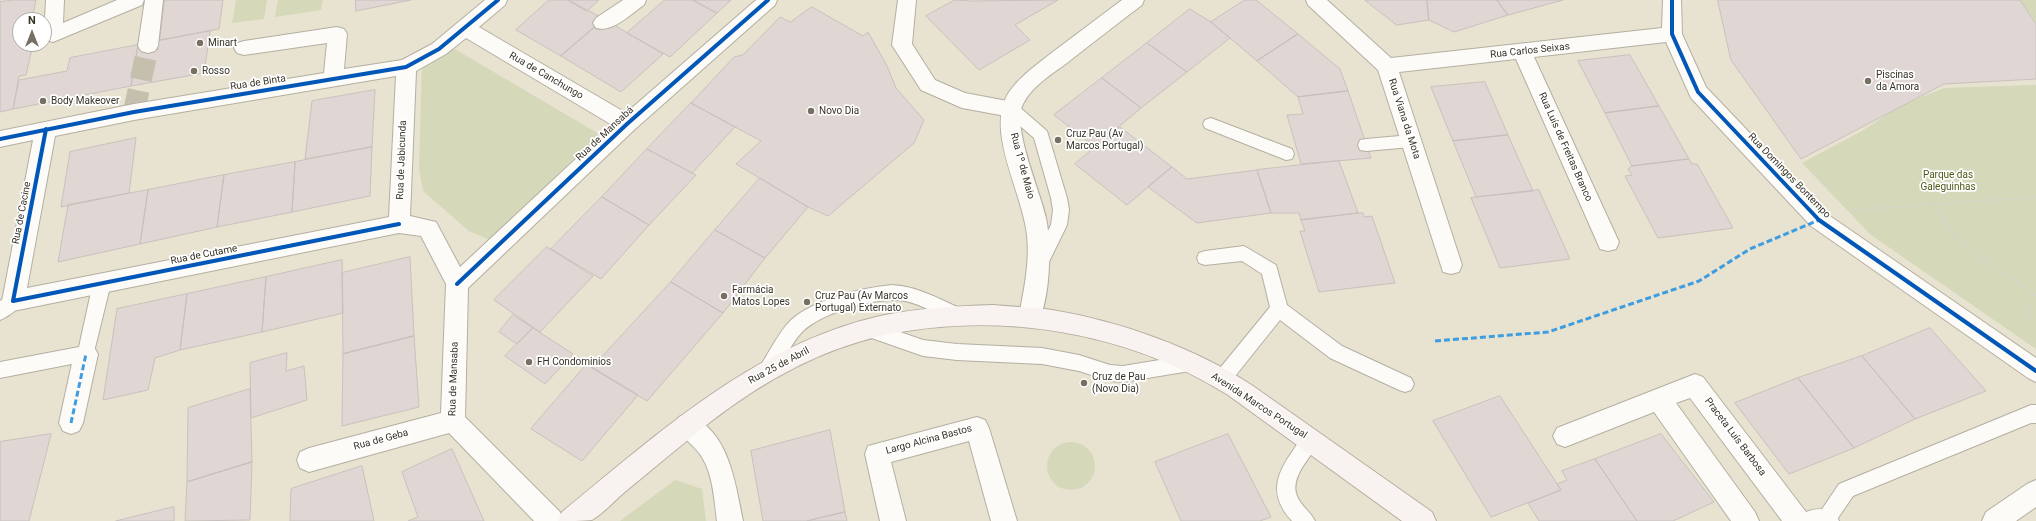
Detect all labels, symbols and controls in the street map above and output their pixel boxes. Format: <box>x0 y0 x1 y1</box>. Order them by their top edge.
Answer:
north arrow <box>12 12 52 52</box>
text: N <box>28 14 36 27</box>
place label: Minart <box>208 37 237 49</box>
marker: Minart <box>195 38 205 48</box>
street label: Rua Carlos Seixas <box>1490 41 1570 61</box>
street label: Rua de Canchungo <box>507 50 585 102</box>
place label: Rosso <box>202 65 230 77</box>
marker: Rosso <box>189 66 199 76</box>
place label: Piscinas da Amora <box>1876 69 1919 92</box>
street label: Rua de Binta <box>229 73 287 93</box>
marker: Piscinas da Amora <box>1863 76 1873 86</box>
street label: Rua Viana da Mota <box>1385 77 1423 161</box>
street label: Rua Luís de Freitas Branco <box>1536 91 1594 203</box>
place label: Body Makeover <box>51 95 119 107</box>
marker: Body Makeover <box>38 96 48 106</box>
street label: Rua de Mansabá <box>574 104 636 164</box>
place label: Novo Dia <box>819 105 859 117</box>
marker: Novo Dia <box>806 106 816 116</box>
street label: Rua de Jabicunda <box>395 120 409 200</box>
place label: Cruz Pau (Av Marcos Portugal) <box>1066 128 1143 152</box>
street label: Rua Domingos Bontempo <box>1745 131 1833 221</box>
street label: Rua 1º de Maio <box>1007 132 1037 200</box>
marker: Cruz Pau (Av Marcos Portugal) <box>1053 135 1063 145</box>
park label: Parque das Galeguinhas <box>1920 169 1976 192</box>
street label: Rua de Cacine <box>10 181 34 245</box>
street label: Rua de Cutame <box>170 243 238 267</box>
place label: Farmácia Matos Lopes <box>732 284 790 308</box>
place label: Cruz Pau (Av Marcos Portugal) Externato <box>815 290 908 314</box>
marker: Farmácia Matos Lopes <box>719 291 729 301</box>
marker: Cruz Pau (Av Marcos Portugal) Externato <box>802 297 812 307</box>
street label: Rua de Mansaba <box>447 342 461 416</box>
street label: Rua 25 de Abril <box>747 345 811 387</box>
place label: FH Condominios <box>537 356 611 368</box>
marker: FH Condominios <box>524 357 534 367</box>
place label: Cruz de Pau (Novo Dia) <box>1092 371 1145 394</box>
street label: Avenida Marcos Portugal <box>1209 371 1309 441</box>
marker: Cruz de Pau (Novo Dia) <box>1079 378 1089 388</box>
street label: Praceta Luís Barbosa <box>1702 396 1768 478</box>
street label: Largo Alcina Bastos <box>885 423 973 457</box>
street label: Rua de Geba <box>352 427 410 453</box>

